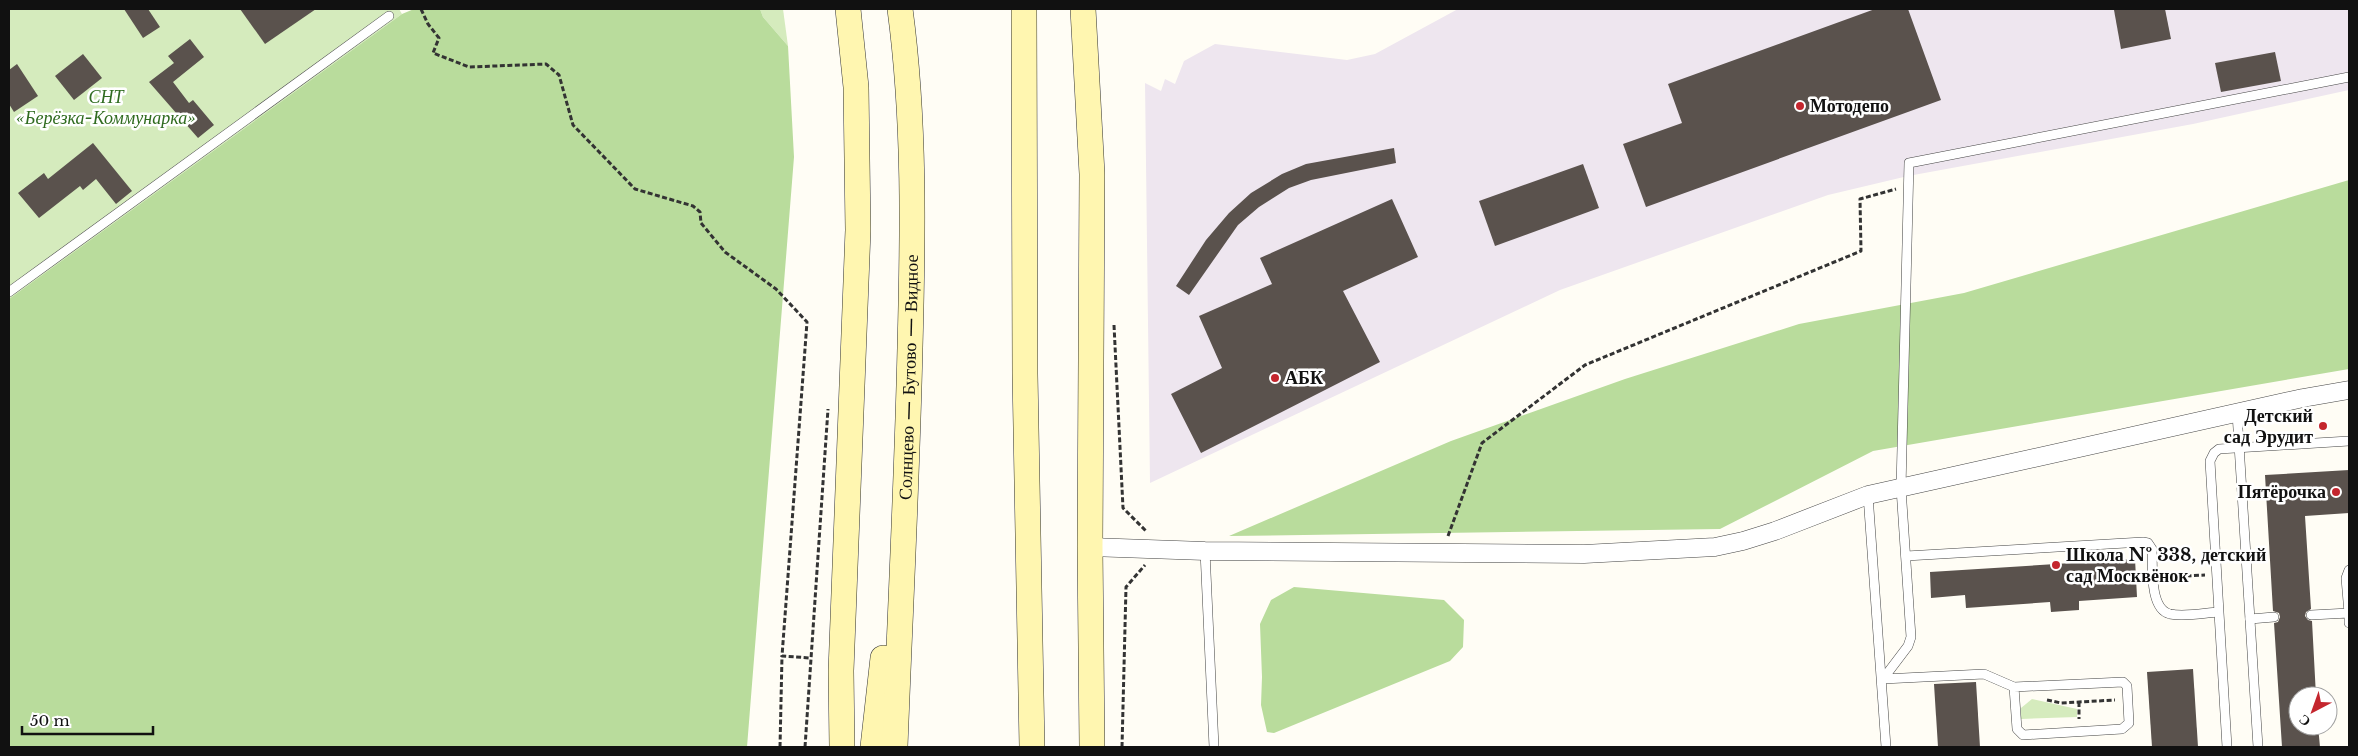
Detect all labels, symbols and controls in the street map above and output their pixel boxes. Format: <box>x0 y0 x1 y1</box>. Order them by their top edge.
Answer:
park label: СНТ «Берёзка-Коммунарка» <box>16 86 196 129</box>
place label: Мотодепо <box>1810 95 1889 117</box>
marker: Мотодепо <box>1794 100 1806 112</box>
street label: Солнцево — Бутово — Видное <box>894 254 923 501</box>
place label: АБК <box>1285 367 1323 389</box>
marker: АБК <box>1269 372 1281 384</box>
place label: Детский сад Эрудит <box>2224 405 2313 448</box>
marker: Детский сад Эрудит <box>2317 420 2329 432</box>
place label: Пятёрочка <box>2238 481 2326 503</box>
marker: Пятёрочка <box>2330 486 2342 498</box>
place label: Школа № 338, детский сад Москвёнок <box>2066 544 2266 587</box>
marker: Школа № 338, детский сад Москвёнок <box>2050 559 2062 571</box>
north arrow <box>2288 686 2338 736</box>
scale bar <box>22 704 154 736</box>
text: 50 m <box>30 711 70 730</box>
text: С <box>2295 711 2314 731</box>

